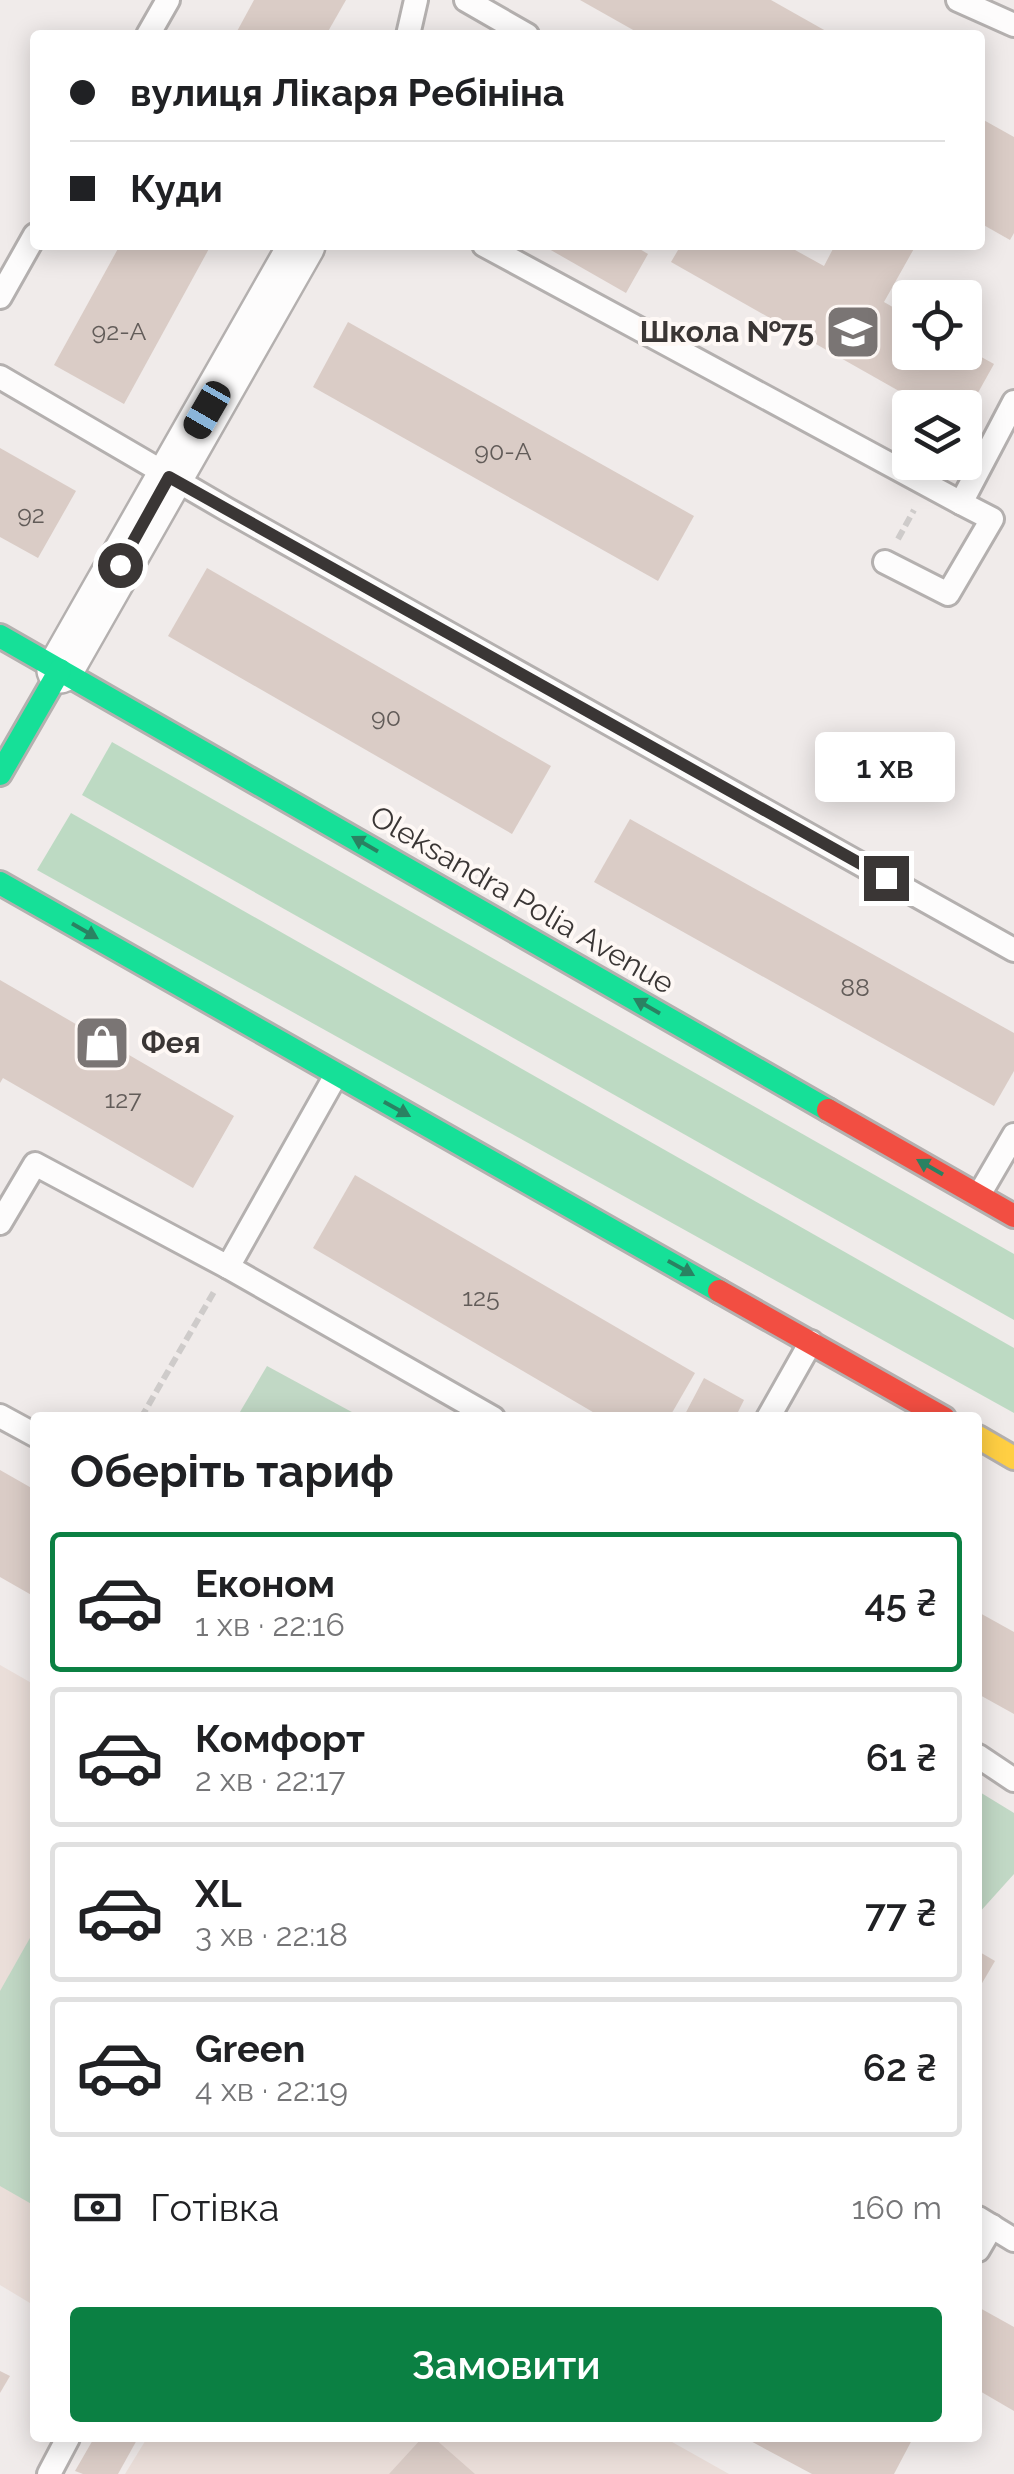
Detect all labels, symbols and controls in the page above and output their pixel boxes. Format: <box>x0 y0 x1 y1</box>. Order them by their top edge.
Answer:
text: вулиця Лікаря Ребініна <box>130 70 565 115</box>
text: Куди <box>130 166 223 211</box>
map controls <box>892 280 982 480</box>
button: locate <box>892 280 982 370</box>
school or university icon: Школа №75 <box>823 302 883 362</box>
place label: Школа №75 <box>640 314 814 349</box>
house number: 92-А <box>91 316 147 346</box>
car <box>179 377 235 443</box>
button: layers <box>892 390 982 480</box>
house number: 90-А <box>474 436 532 466</box>
house number: 92 <box>17 499 45 529</box>
route start <box>98 543 143 588</box>
house number: 90 <box>371 702 401 732</box>
callout: 1 хв <box>816 733 956 803</box>
text: 1 хв <box>856 748 914 785</box>
street label: Oleksandra Polia Avenue <box>364 798 680 1001</box>
one-way arrow <box>351 836 379 854</box>
route end <box>864 856 909 901</box>
one-way arrow <box>70 923 99 940</box>
house number: 88 <box>840 972 870 1002</box>
one-way arrow <box>633 997 662 1014</box>
shop icon: Фея <box>72 1013 132 1073</box>
place label: Фея <box>141 1025 201 1060</box>
house number: 127 <box>104 1084 142 1114</box>
one-way arrow <box>383 1101 412 1118</box>
one-way arrow <box>915 1159 944 1176</box>
one-way arrow <box>667 1259 695 1277</box>
house number: 125 <box>462 1282 500 1312</box>
text: Оберіть тариф <box>70 1445 394 1498</box>
icon: car <box>75 1557 165 1647</box>
text: Економ <box>195 1561 335 1606</box>
text: 45 ₴ <box>864 1580 937 1625</box>
text: 1 хв · 22:16 <box>195 1606 345 1643</box>
icon: car <box>75 1712 165 1802</box>
text: Комфорт <box>195 1716 365 1761</box>
text: 61 ₴ <box>866 1735 937 1780</box>
text: 2 хв · 22:17 <box>195 1761 345 1798</box>
icon: car <box>75 1867 165 1957</box>
text: XL <box>195 1871 242 1916</box>
text: 77 ₴ <box>865 1890 937 1935</box>
text: 3 хв · 22:18 <box>195 1916 348 1953</box>
icon: car <box>75 2022 165 2112</box>
text: Green <box>195 2026 305 2071</box>
text: 62 ₴ <box>863 2045 937 2090</box>
text: 4 хв · 22:19 <box>195 2071 348 2108</box>
icon: cash <box>70 2180 125 2235</box>
text: Готівка <box>150 2185 279 2230</box>
text: 160 m <box>852 2189 942 2226</box>
button: Замовити <box>70 2307 942 2422</box>

